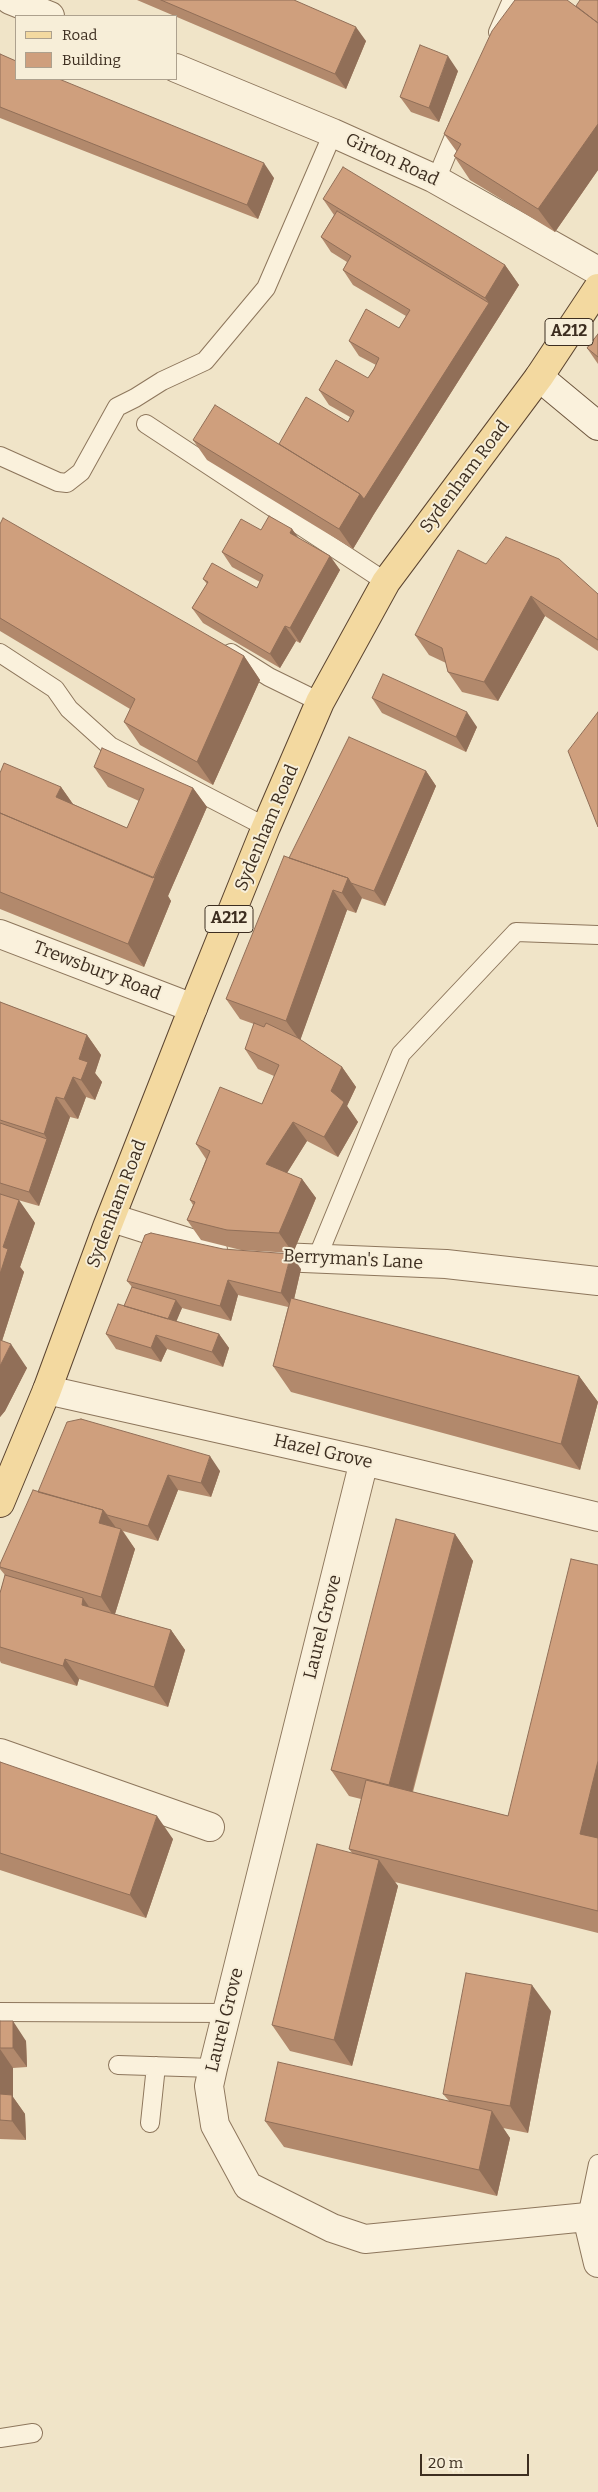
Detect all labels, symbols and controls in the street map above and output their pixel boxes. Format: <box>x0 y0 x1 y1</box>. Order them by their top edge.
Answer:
legend <box>15 15 178 80</box>
text: Road <box>62 26 97 44</box>
text: Building <box>62 51 121 69</box>
street label: Girton Road <box>342 129 442 191</box>
road number: A212 <box>545 318 593 346</box>
street label: Sydenham Road <box>416 416 514 538</box>
street label: Sydenham Road <box>231 761 303 895</box>
road number: A212 <box>205 906 253 932</box>
street label: Trewsbury Road <box>30 937 164 1005</box>
street label: Sydenham Road <box>83 1137 151 1271</box>
street label: Berryman's Lane <box>282 1246 424 1274</box>
street label: Hazel Grove <box>271 1430 375 1474</box>
street label: Laurel Grove <box>300 1573 346 1681</box>
street label: Laurel Grove <box>202 1966 248 2074</box>
scale bar <box>423 2444 532 2476</box>
text: 20 m <box>428 2454 463 2472</box>

